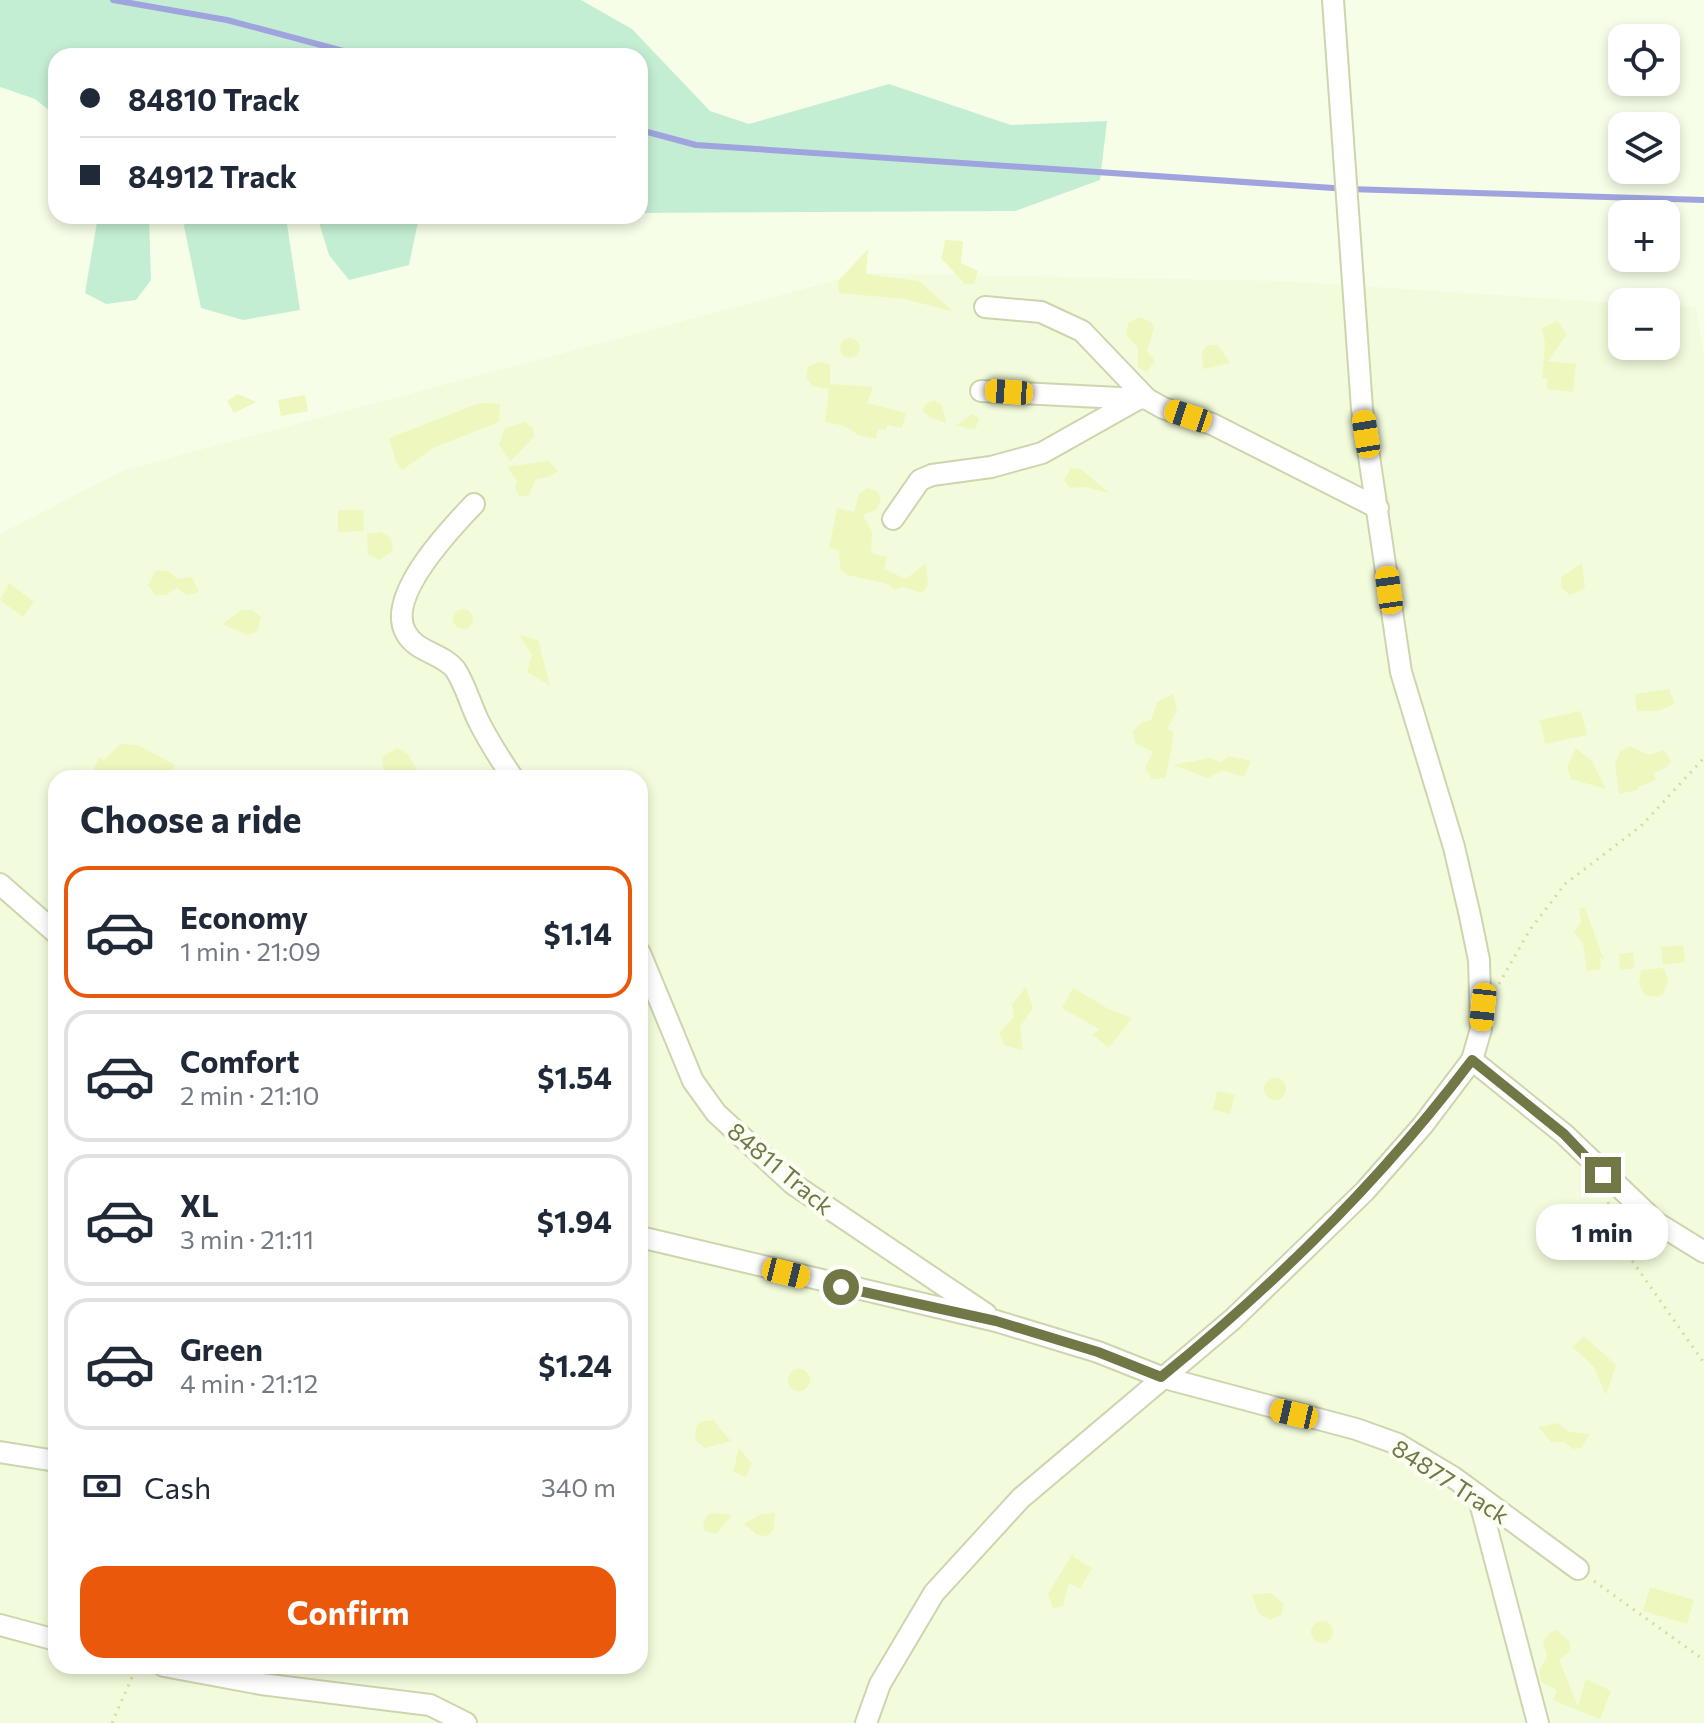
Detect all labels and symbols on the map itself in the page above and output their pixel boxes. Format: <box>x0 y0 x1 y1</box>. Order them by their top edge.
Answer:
car <box>984 378 1034 406</box>
car <box>1161 397 1215 435</box>
car <box>1350 408 1382 460</box>
car <box>1374 565 1404 615</box>
car <box>1469 982 1497 1032</box>
street label: 84811 Track <box>722 1115 840 1221</box>
route end <box>1585 1157 1621 1193</box>
callout: 1 min <box>1537 1203 1669 1259</box>
car <box>760 1256 812 1290</box>
route start <box>823 1269 859 1305</box>
car <box>1268 1397 1320 1431</box>
street label: 84877 Track <box>1387 1432 1515 1530</box>

